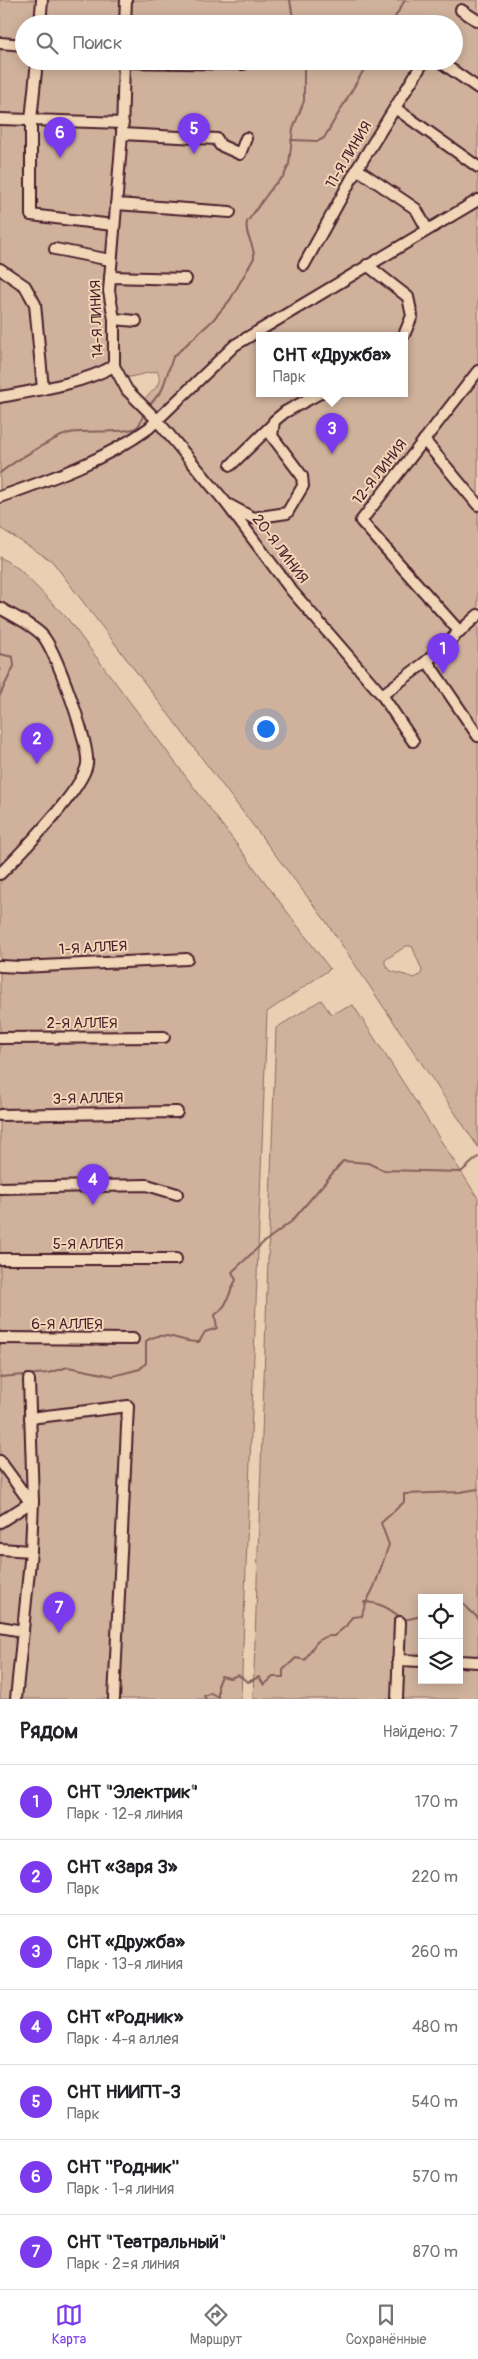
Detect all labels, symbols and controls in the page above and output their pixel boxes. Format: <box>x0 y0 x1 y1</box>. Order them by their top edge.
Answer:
search box <box>15 15 463 70</box>
icon: search <box>33 29 61 57</box>
text: Поиск <box>73 31 123 55</box>
pin: 5 <box>178 113 210 154</box>
pin: 6 <box>44 117 76 158</box>
street label: 11-Я ЛИНИЯ <box>321 118 377 192</box>
street label: 14-Я ЛИНИЯ <box>86 280 108 358</box>
popup <box>256 332 408 397</box>
text: СНТ «Дружба» <box>273 343 391 367</box>
text: Парк <box>273 367 306 387</box>
pin: 3 <box>316 413 348 454</box>
street label: 12-Я ЛИНИЯ <box>349 436 411 508</box>
street label: 20-Я ЛИНИЯ <box>248 510 312 588</box>
pin: 1 <box>427 633 459 674</box>
your location <box>253 716 279 742</box>
pin: 2 <box>21 723 53 764</box>
street label: 1-Я АЛЛЕЯ <box>58 937 128 959</box>
street label: 2-Я АЛЛЕЯ <box>47 1014 117 1033</box>
street label: 3-Я АЛЛЕЯ <box>52 1089 124 1109</box>
pin: 4 <box>77 1164 109 1205</box>
street label: 5-Я АЛЛЕЯ <box>53 1235 123 1254</box>
street label: 6-Я АЛЛЕЯ <box>31 1315 103 1334</box>
pin: 7 <box>43 1592 75 1633</box>
map controls <box>418 1594 463 1684</box>
button: locate <box>418 1594 463 1639</box>
button: layers <box>418 1639 463 1684</box>
text: Рядом <box>20 1718 78 1745</box>
text: Найдено: 7 <box>382 1722 458 1742</box>
text: СНТ "Электрик" <box>67 1780 198 1804</box>
text: 1 <box>33 1792 39 1812</box>
text: 170 m <box>415 1792 458 1812</box>
text: Парк · 12-я линия <box>67 1804 183 1824</box>
text: СНТ «Заря 3» <box>67 1855 177 1879</box>
text: 2 <box>32 1867 40 1887</box>
text: 220 m <box>412 1867 458 1887</box>
text: Парк <box>67 1879 100 1899</box>
text: СНТ «Дружба» <box>67 1930 185 1954</box>
text: 3 <box>32 1942 40 1962</box>
text: 260 m <box>411 1942 458 1962</box>
text: Парк · 13-я линия <box>67 1954 183 1974</box>
text: СНТ «Родник» <box>67 2005 183 2029</box>
text: 4 <box>31 2017 41 2037</box>
text: 480 m <box>412 2017 458 2037</box>
text: Парк · 4-я аллея <box>67 2029 179 2049</box>
text: СНТ НИИПТ-3 <box>67 2080 181 2104</box>
text: 5 <box>32 2092 40 2112</box>
text: 540 m <box>411 2092 458 2112</box>
text: Парк <box>67 2104 100 2124</box>
text: СНТ ''Родник'' <box>67 2155 179 2179</box>
text: 6 <box>31 2167 41 2187</box>
text: 570 m <box>412 2167 458 2187</box>
text: Парк · 1-я линия <box>67 2179 174 2199</box>
text: СНТ "Театральный" <box>67 2230 226 2254</box>
text: 7 <box>32 2242 40 2262</box>
text: 870 m <box>413 2242 458 2262</box>
text: Парк · 2=я линия <box>67 2254 180 2274</box>
tab: Карта <box>52 2301 86 2348</box>
tab: Маршрут <box>190 2301 242 2348</box>
tab: Сохранённые <box>346 2301 426 2348</box>

